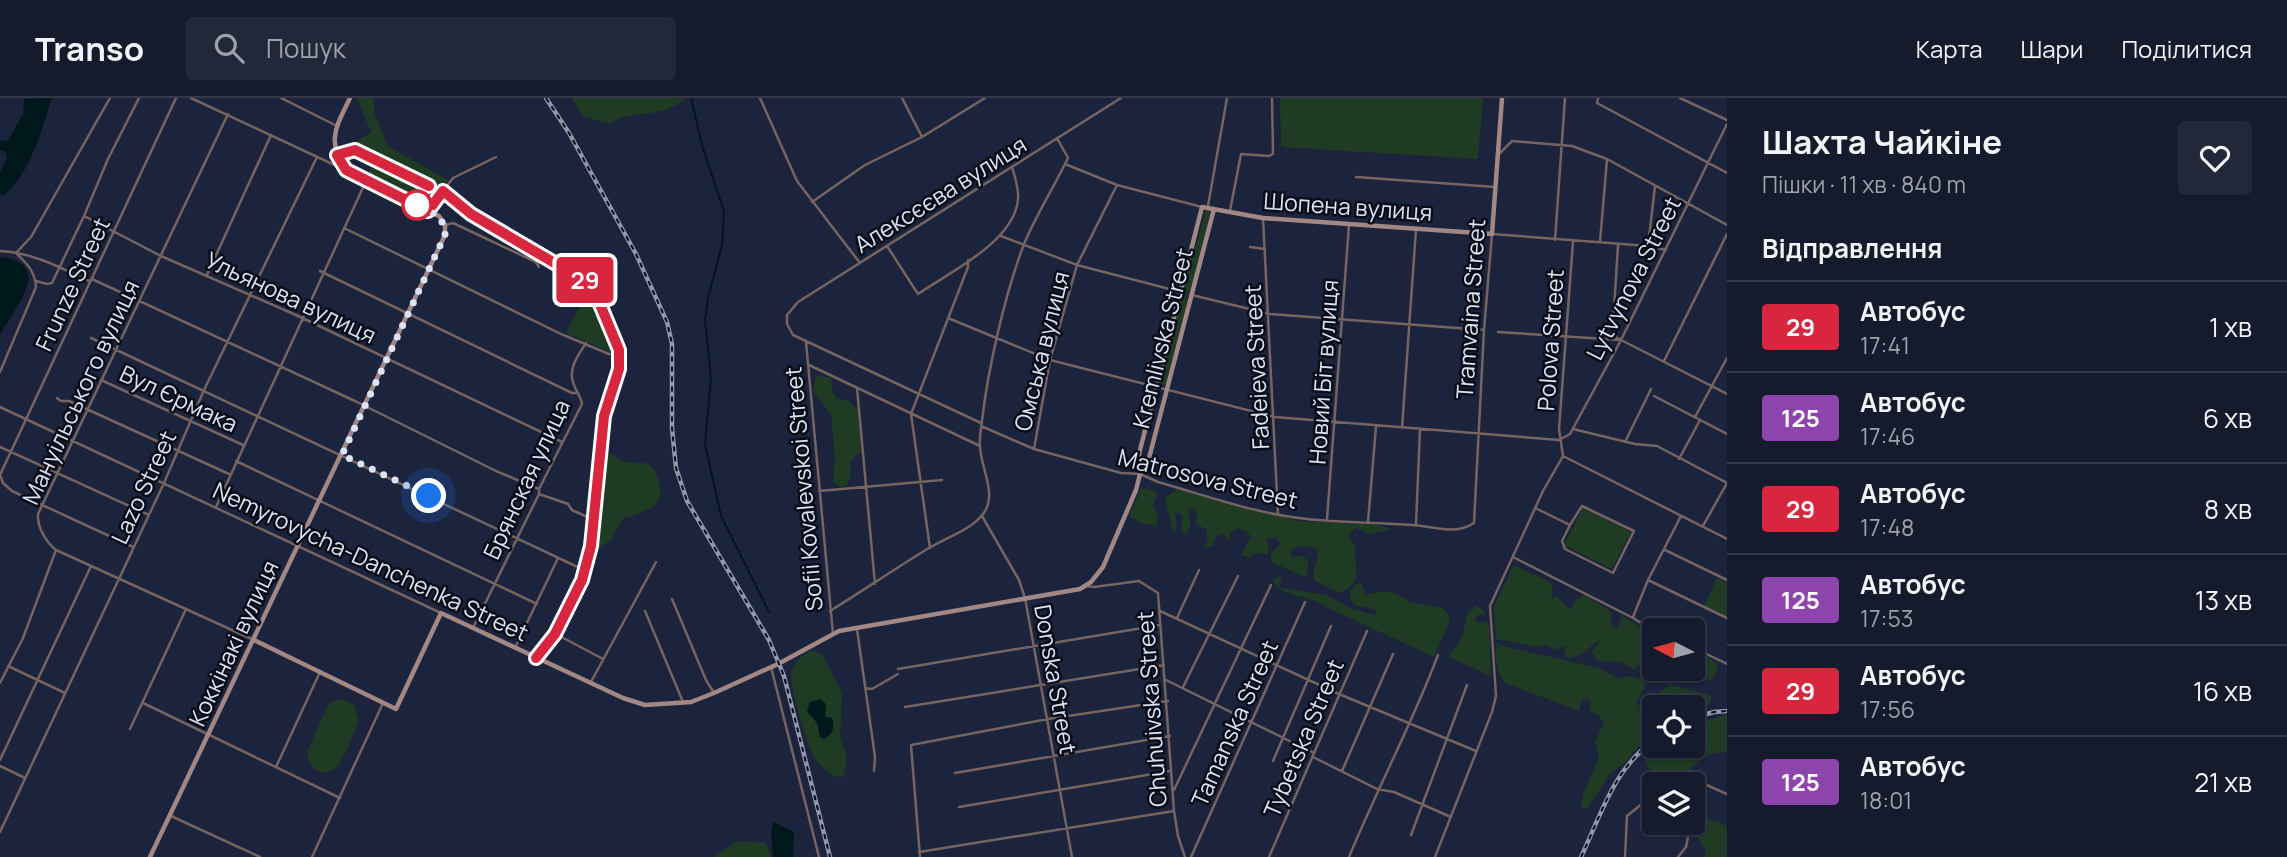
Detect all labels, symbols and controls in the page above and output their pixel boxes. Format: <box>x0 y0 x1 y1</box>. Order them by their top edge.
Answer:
search box <box>186 17 676 80</box>
text: Transo <box>35 26 144 71</box>
icon: search <box>210 29 248 67</box>
text: Пошук <box>266 30 346 66</box>
text: Карта <box>1916 32 1983 65</box>
text: Шари <box>2021 32 2083 65</box>
text: Поділитися <box>2121 32 2252 65</box>
text: Шахта Чайкіне <box>1762 119 2002 164</box>
button: heart <box>2178 121 2252 195</box>
street label: Алексєєва вулиця <box>848 128 1032 260</box>
text: Пішки · 11 хв · 840 m <box>1762 168 1966 200</box>
street label: Шопена вулиця <box>1262 184 1434 228</box>
unlabelled marker <box>402 190 432 220</box>
street label: Lytvynova Street <box>1578 191 1688 365</box>
street label: Frunze Street <box>27 212 117 356</box>
street label: Tramvaina Street <box>1448 218 1492 400</box>
text: Відправлення <box>1762 230 1942 266</box>
street label: Ульянова вулиця <box>200 243 382 351</box>
street label: Kremlivska Street <box>1124 245 1200 431</box>
line badge: 29 <box>554 257 616 303</box>
text: 29 <box>570 263 600 296</box>
street label: Омська вулиця <box>1006 268 1076 434</box>
street label: Polova Street <box>1529 268 1571 412</box>
street label: Мануільського вулиця <box>14 274 146 510</box>
street label: Новий Біт вулиця <box>1301 279 1345 465</box>
street label: Fadeieva Street <box>1236 284 1276 450</box>
text: Автобус <box>1860 293 1966 329</box>
text: 1 хв <box>2209 309 2252 345</box>
text: 29 <box>1786 310 1815 343</box>
text: 17:41 <box>1860 329 1910 361</box>
street label: Вул Єрмака <box>115 357 243 439</box>
street label: Sofii Kovalevskoi Street <box>776 365 830 613</box>
text: Автобус <box>1860 384 1966 420</box>
street label: Брянская улица <box>475 394 577 564</box>
text: 6 хв <box>2203 400 2252 436</box>
text: 125 <box>1781 401 1820 434</box>
text: 17:46 <box>1860 420 1915 452</box>
street label: Lazo Street <box>103 425 183 549</box>
street label: Matrosova Street <box>1115 440 1301 516</box>
street label: Nemyrovycha-Danchenka Street <box>208 474 534 648</box>
text: Автобус <box>1860 475 1966 511</box>
your location <box>411 478 446 513</box>
text: 8 хв <box>2204 491 2252 527</box>
text: 29 <box>1786 492 1815 525</box>
text: 17:48 <box>1860 511 1914 543</box>
street label: Коккінакі вулиця <box>181 555 285 731</box>
text: Автобус <box>1860 566 1966 602</box>
text: 13 хв <box>2195 582 2252 618</box>
text: 125 <box>1781 583 1820 616</box>
street label: Donska Street <box>1027 602 1085 756</box>
text: 17:53 <box>1860 602 1913 634</box>
street label: Chuhuivska Street <box>1128 610 1174 808</box>
north arrow <box>1642 618 1704 681</box>
map controls <box>1642 618 1705 835</box>
street label: Tamanska Street <box>1183 635 1285 811</box>
street label: Tybetska Street <box>1255 654 1351 822</box>
text: Автобус <box>1860 657 1966 693</box>
text: 16 хв <box>2193 673 2252 709</box>
text: 29 <box>1786 674 1815 707</box>
text: 17:56 <box>1860 693 1915 725</box>
button: locate <box>1642 695 1705 758</box>
text: Автобус <box>1860 748 1966 784</box>
text: 21 хв <box>2194 764 2252 800</box>
text: 125 <box>1781 765 1820 798</box>
button: layers <box>1642 772 1705 835</box>
text: 18:01 <box>1860 784 1912 816</box>

